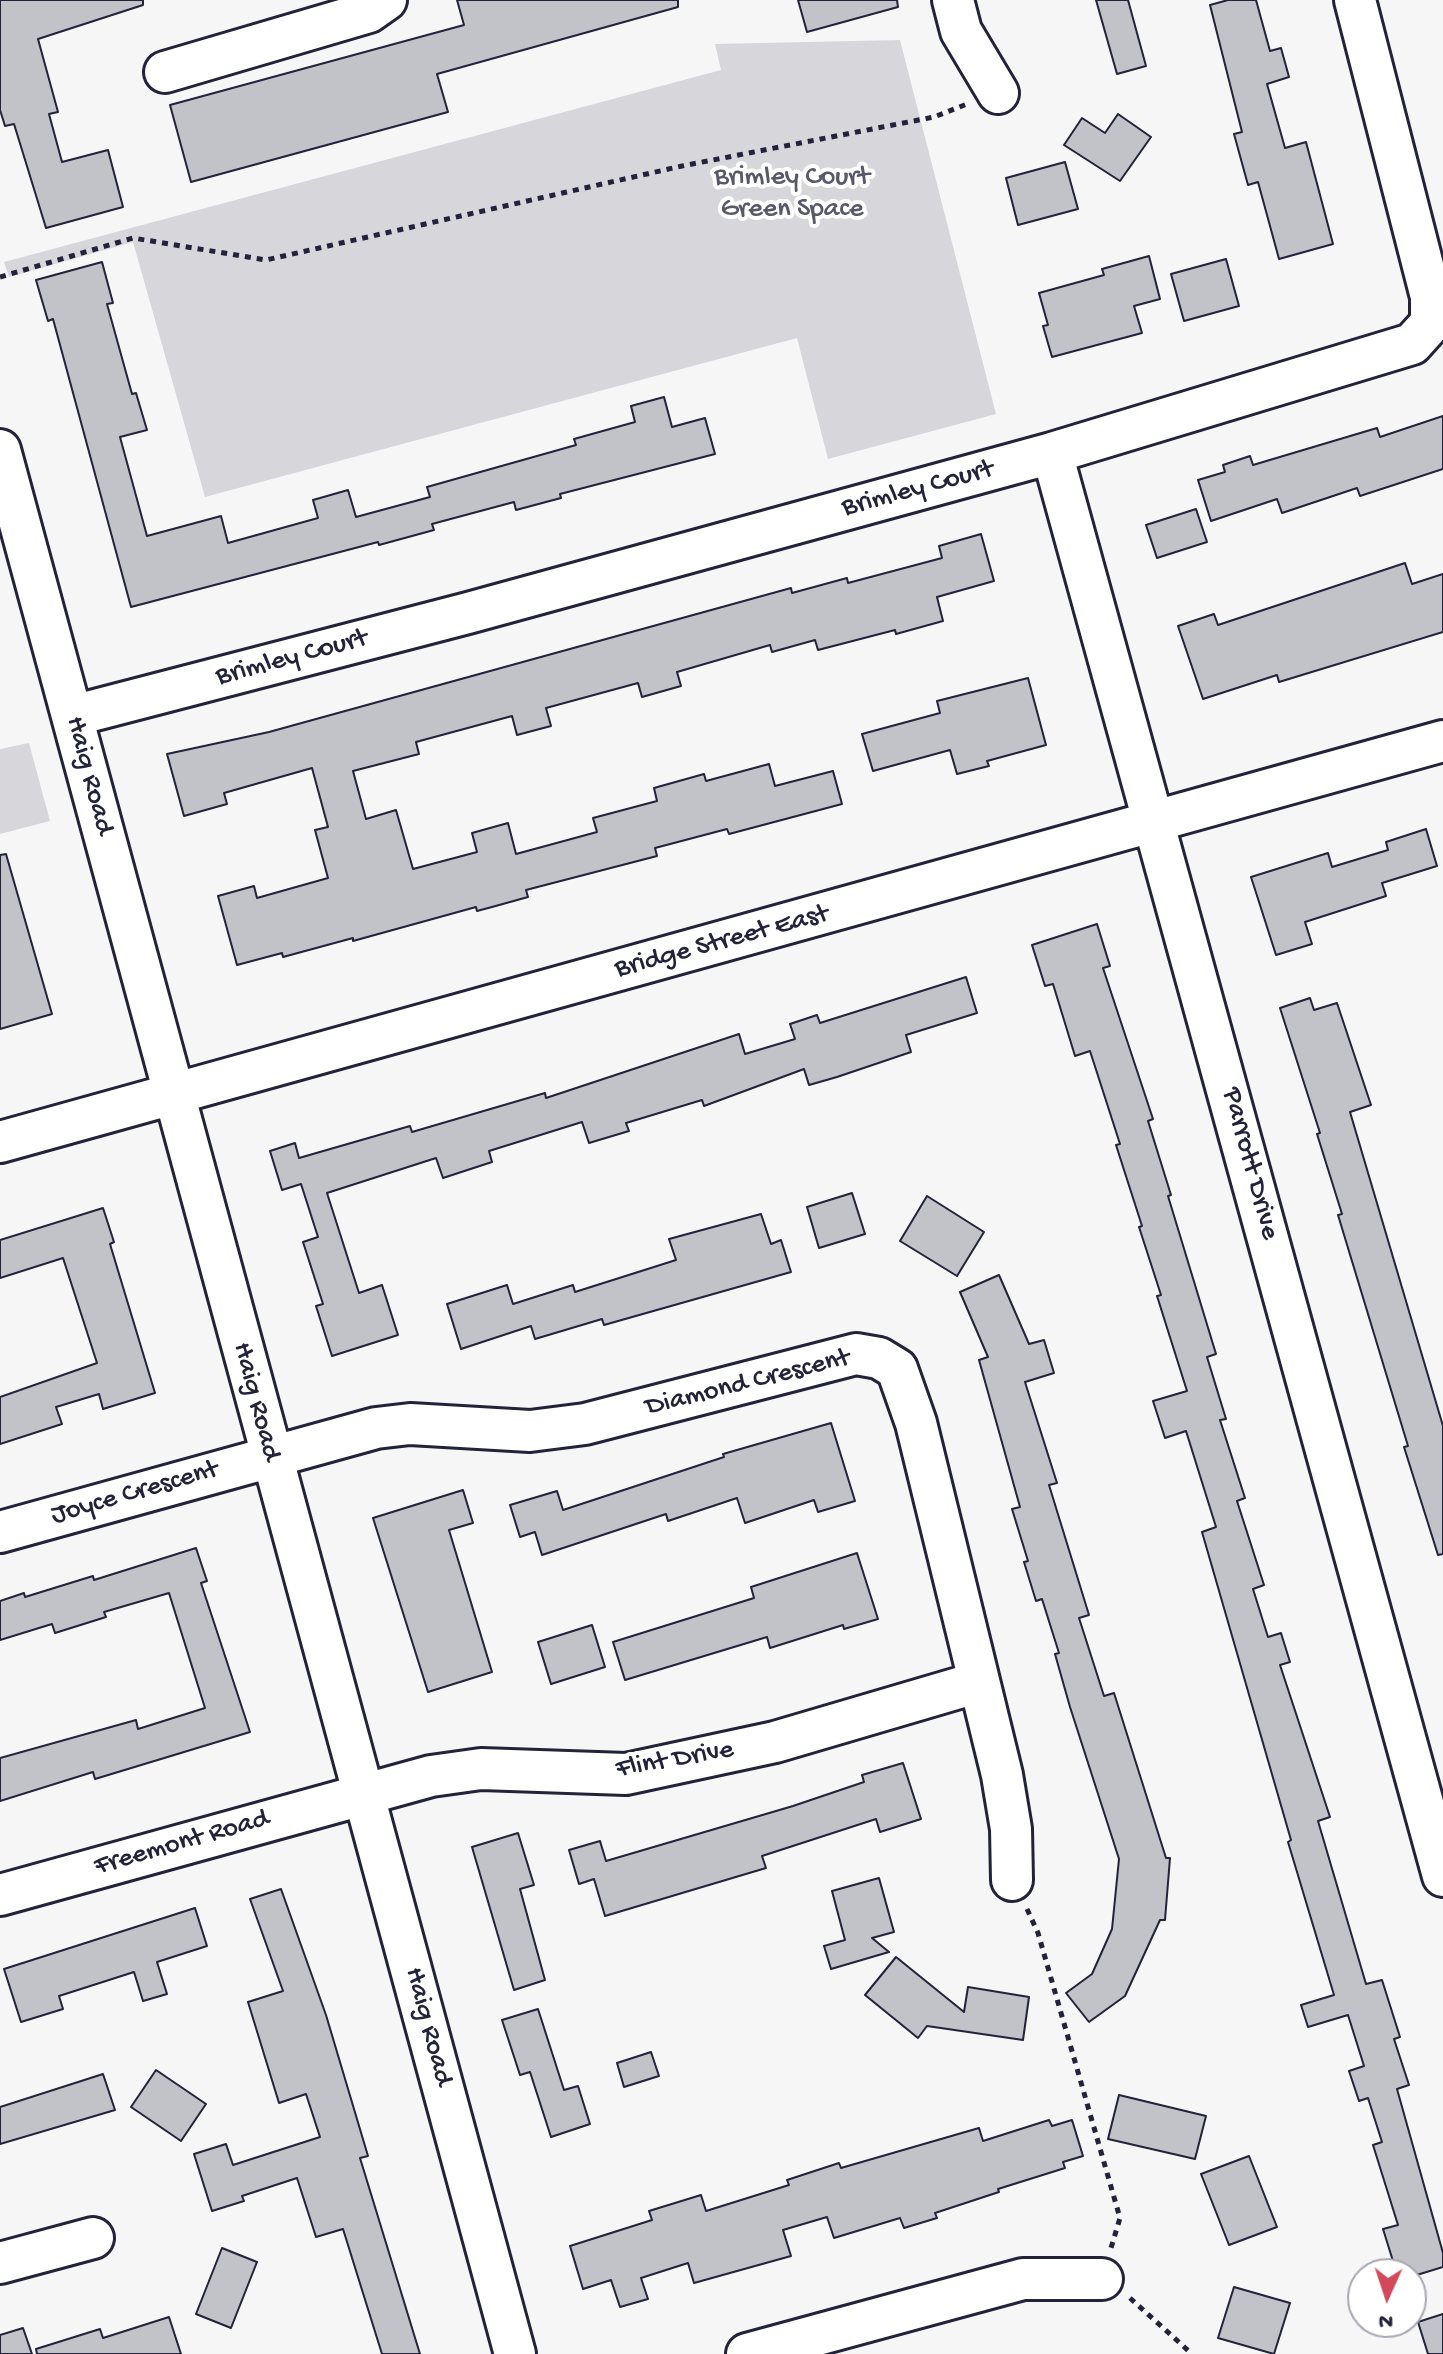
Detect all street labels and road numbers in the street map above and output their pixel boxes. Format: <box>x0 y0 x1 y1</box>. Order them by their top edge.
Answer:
street label: Brimley Court <box>839 454 997 526</box>
street label: Brimley Court <box>213 623 371 695</box>
street label: Haig Road <box>56 713 120 839</box>
street label: Bridge Street East <box>612 898 832 988</box>
street label: Parrott Drive <box>1213 1084 1285 1244</box>
street label: Haig Road <box>223 1339 287 1465</box>
street label: Diamond Crescent <box>642 1342 854 1426</box>
street label: Joyce Crescent <box>48 1454 222 1534</box>
street label: Flint Drive <box>614 1734 736 1788</box>
street label: Freemont Road <box>91 1803 273 1885</box>
street label: Haig Road <box>395 1964 459 2090</box>

